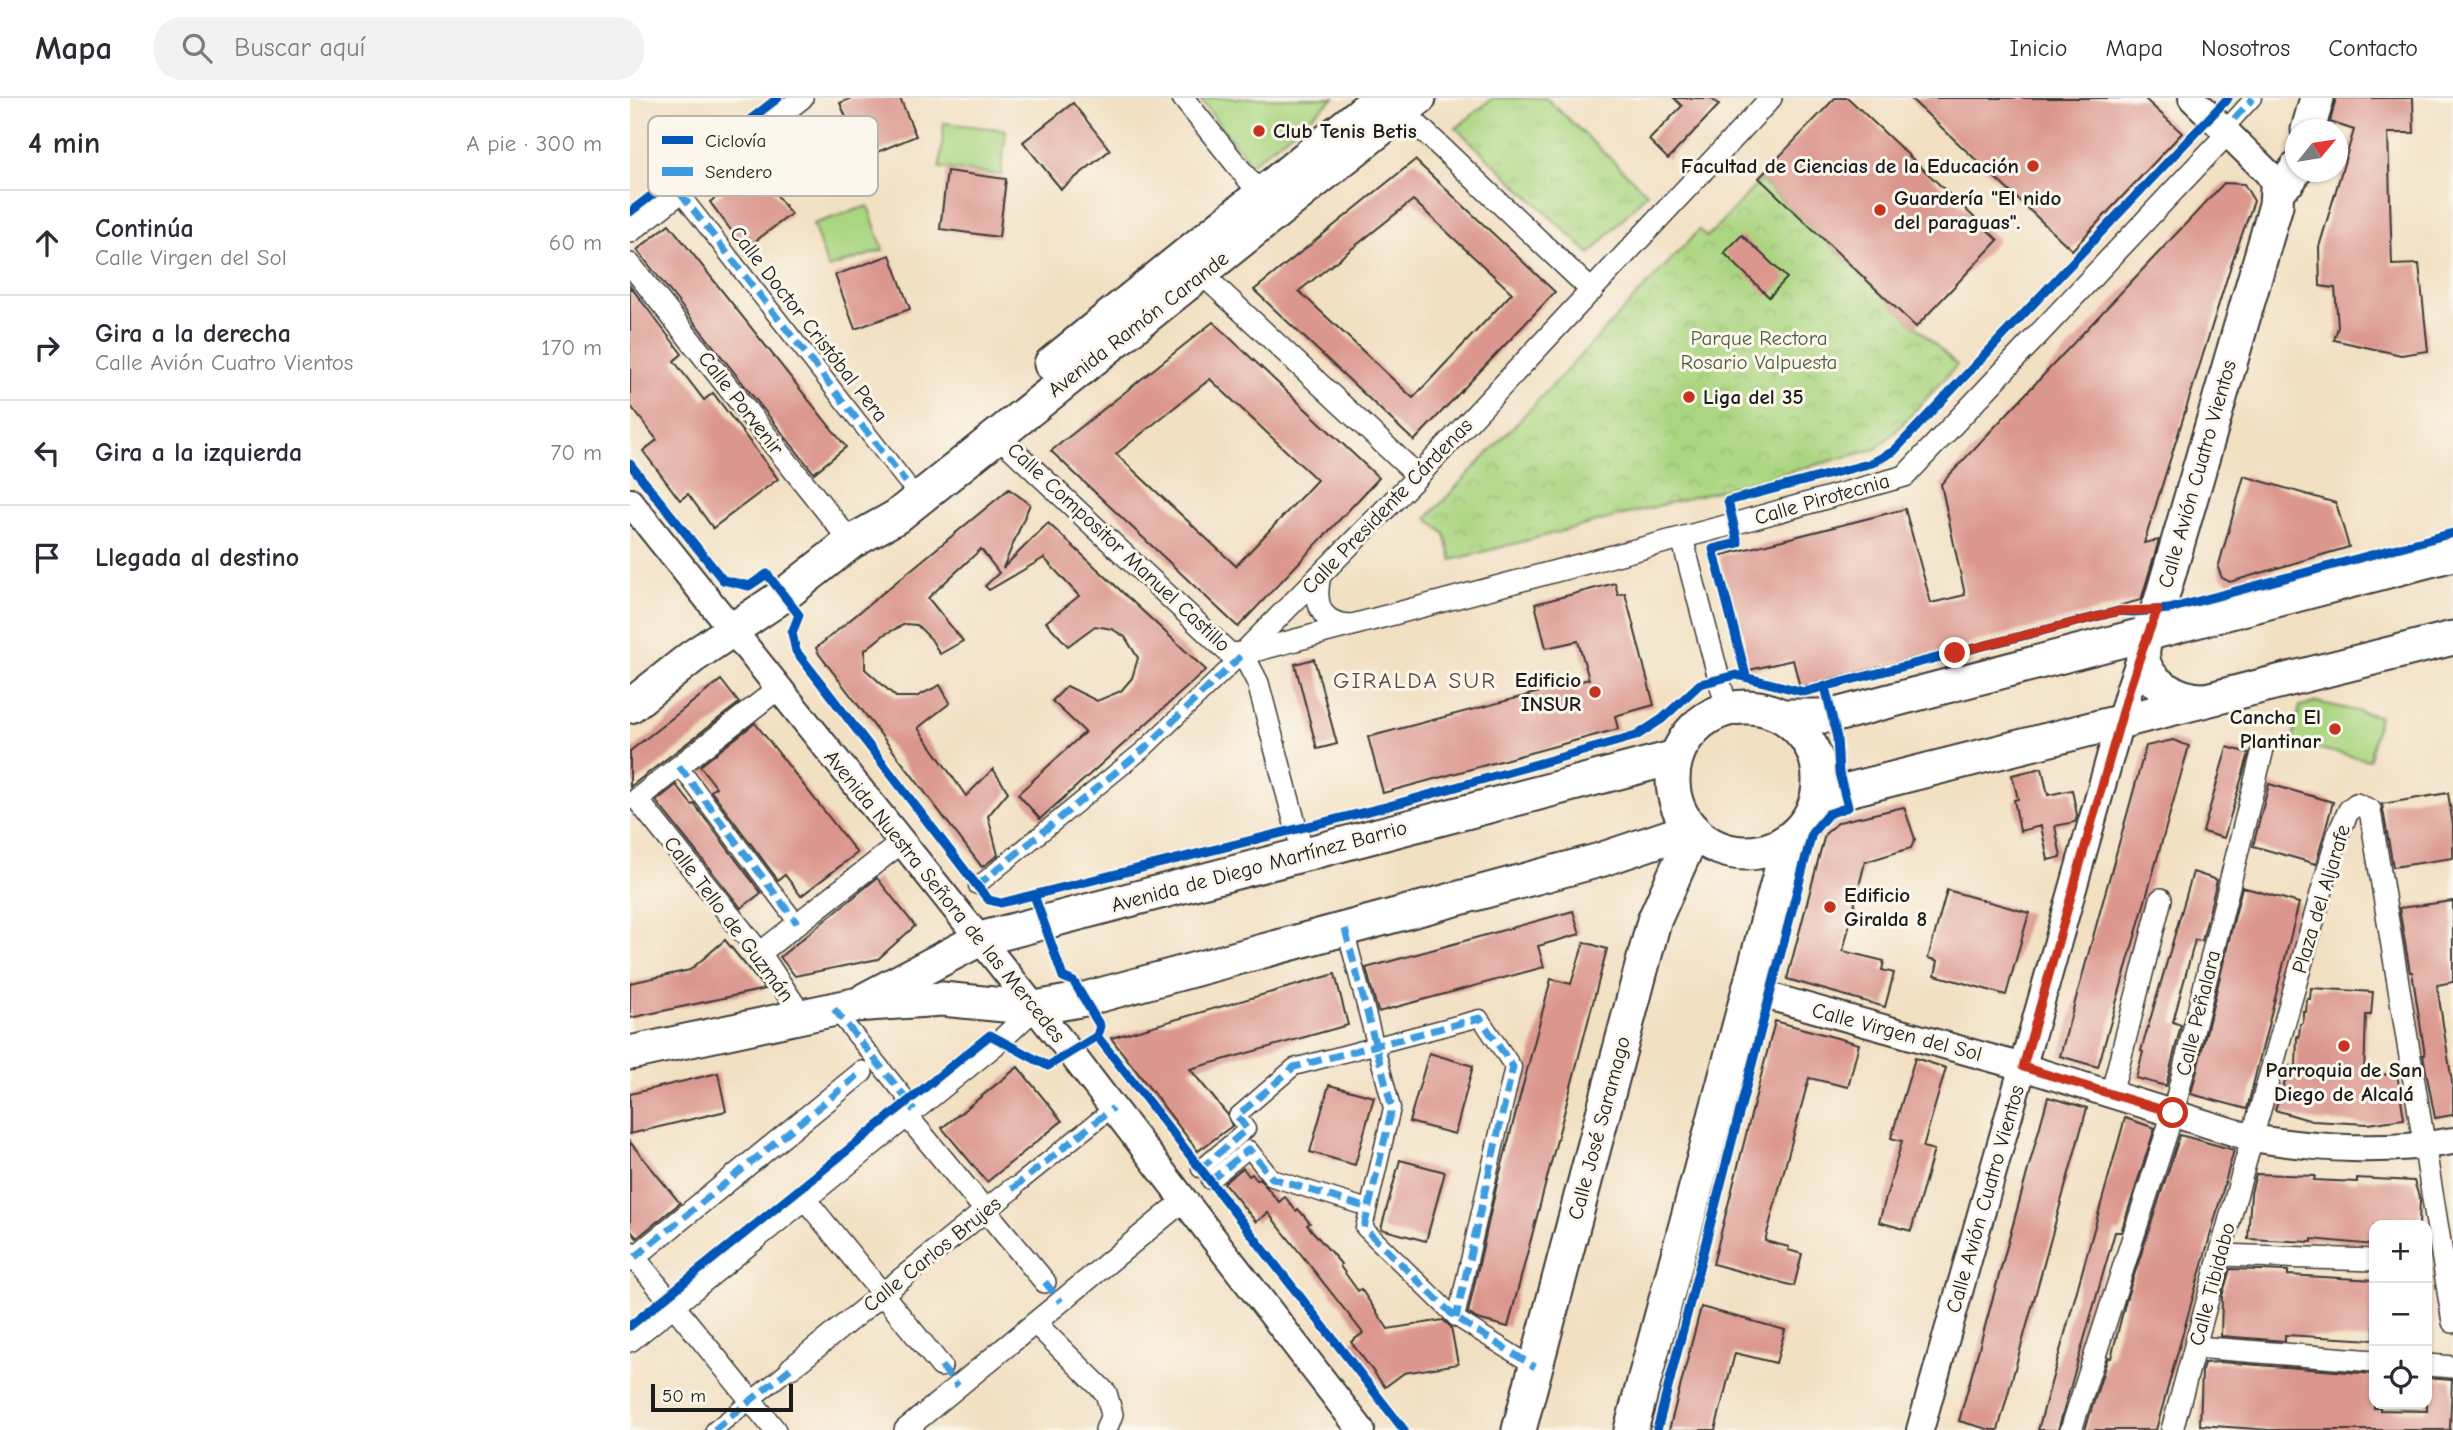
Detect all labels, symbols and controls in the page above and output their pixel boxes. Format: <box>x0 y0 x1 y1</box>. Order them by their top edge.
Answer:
search box <box>154 17 644 80</box>
text: Mapa <box>35 29 112 67</box>
icon: search <box>178 29 216 67</box>
text: Buscar aquí <box>234 33 365 63</box>
text: Inicio <box>2010 34 2067 62</box>
text: Mapa <box>2105 34 2163 62</box>
text: Nosotros <box>2201 34 2290 62</box>
text: Contacto <box>2328 34 2418 62</box>
legend <box>648 116 878 196</box>
place label: Club Tenis Betis <box>1273 119 1417 143</box>
north arrow <box>2285 119 2348 182</box>
marker: Club Tenis Betis <box>1251 123 1267 139</box>
text: 4 min <box>28 126 100 161</box>
text: A pie · 300 m <box>466 130 602 157</box>
text: Ciclovía <box>705 130 766 152</box>
place label: Facultad de Ciencias de la Educación <box>1681 154 2019 178</box>
marker: Facultad de Ciencias de la Educación <box>2025 158 2041 174</box>
text: Sendero <box>705 161 772 183</box>
place label: Guardería "El nido del paraguas". <box>1894 186 2061 234</box>
marker: Guardería "El nido del paraguas". <box>1872 202 1888 218</box>
text: Continúa <box>95 214 194 244</box>
street label: Calle Doctor Cristóbal Pera <box>725 221 893 427</box>
icon: ahead <box>28 224 66 262</box>
text: 60 m <box>549 229 602 256</box>
text: Calle Virgen del Sol <box>95 244 287 271</box>
street label: Avenida Ramón Carande <box>1043 246 1233 402</box>
text: Gira a la derecha <box>95 319 291 349</box>
park label: Parque Rectora Rosario Valpuesta <box>1681 326 1837 374</box>
icon: right <box>28 329 66 367</box>
text: 170 m <box>541 334 602 361</box>
street label: Calle Porvenir <box>693 347 789 460</box>
text: Calle Avión Cuatro Vientos <box>95 349 353 376</box>
street label: Calle Avión Cuatro Vientos <box>2153 357 2241 591</box>
place label: Liga del 35 <box>1703 385 1804 409</box>
marker: Liga del 35 <box>1681 389 1697 405</box>
street label: Calle Presidente Cárdenas <box>1297 413 1477 599</box>
icon: left <box>28 434 66 472</box>
street label: Calle Compositor Manuel Castillo <box>1003 437 1235 657</box>
text: Gira a la izquierda <box>95 438 302 468</box>
text: 70 m <box>550 439 602 466</box>
street label: Calle Pirotecnia <box>1752 468 1892 530</box>
icon: arrive <box>28 539 66 577</box>
text: Llegada al destino <box>95 543 299 573</box>
route end <box>1939 637 1970 668</box>
district label: GIRALDA SUR <box>1333 667 1497 694</box>
place label: Edificio INSUR <box>1515 668 1581 716</box>
marker: Edificio INSUR <box>1587 684 1603 700</box>
place label: Cancha El Plantinar <box>2230 705 2322 753</box>
marker: Cancha El Plantinar <box>2327 721 2343 737</box>
street label: Avenida Nuestra Señora de las Mercedes <box>819 745 1071 1047</box>
street label: Avenida de Diego Martínez Barrio <box>1109 815 1409 917</box>
street label: Plaza del Aljarafe <box>2287 822 2355 976</box>
street label: Calle Tello de Guzmán <box>659 832 799 1006</box>
place label: Edificio Giralda 8 <box>1844 883 1927 931</box>
marker: Edificio Giralda 8 <box>1822 899 1838 915</box>
street label: Calle Peñalara <box>2171 948 2225 1078</box>
street label: Calle Virgen del Sol <box>1809 998 1985 1066</box>
street label: Calle José Saramago <box>1563 1034 1635 1222</box>
marker: Parroquia de San Diego de Alcalá <box>2336 1038 2352 1054</box>
place label: Parroquia de San Diego de Alcalá <box>2266 1058 2422 1106</box>
street label: Calle Avión Cuatro Vientos <box>1941 1082 2029 1316</box>
route start <box>2157 1097 2188 1128</box>
street label: Calle Carlos Brujes <box>858 1191 1006 1317</box>
street label: Calle Tibidabo <box>2184 1220 2240 1348</box>
map controls <box>2369 1220 2432 1409</box>
button: + <box>2369 1220 2432 1283</box>
button: − <box>2369 1283 2432 1346</box>
button: locate <box>2369 1346 2432 1409</box>
scale bar <box>651 1381 793 1413</box>
text: 50 m <box>662 1385 706 1407</box>

